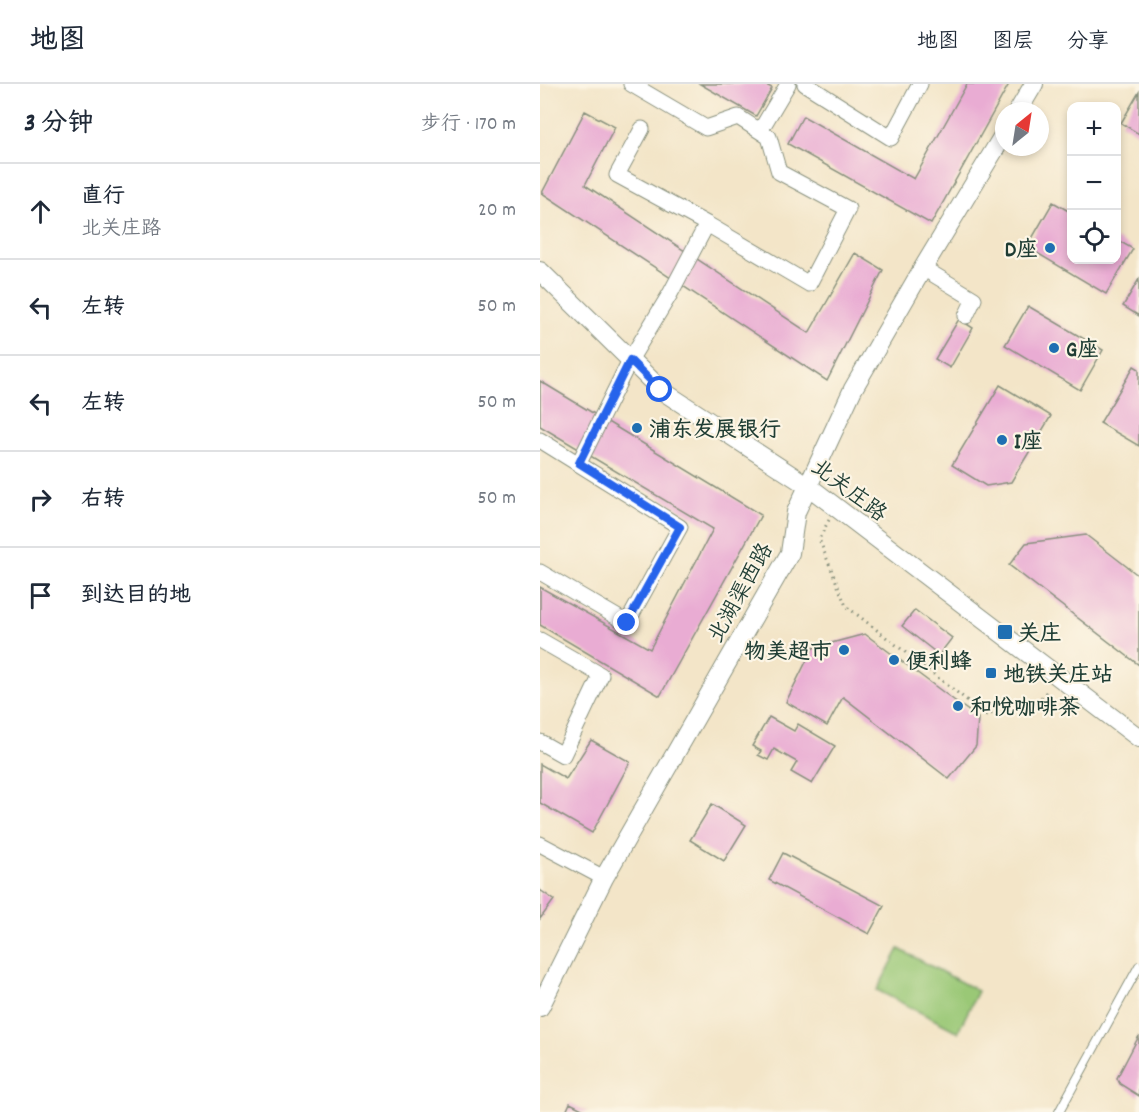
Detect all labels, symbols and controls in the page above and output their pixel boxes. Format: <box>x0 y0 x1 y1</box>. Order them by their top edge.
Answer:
text: 地图 <box>30 23 86 63</box>
text: 地图 <box>917 28 959 58</box>
text: 图层 <box>992 28 1034 58</box>
text: 分享 <box>1067 28 1109 58</box>
north arrow <box>995 102 1049 156</box>
map controls <box>1067 102 1121 264</box>
button: + <box>1067 102 1121 156</box>
text: 3 分钟 <box>24 106 94 143</box>
text: 步行 · 170 m <box>421 111 516 139</box>
button: − <box>1067 156 1121 210</box>
text: 直行 <box>81 182 125 213</box>
icon: ahead <box>24 195 57 228</box>
text: 20 m <box>478 197 516 225</box>
button: locate <box>1067 210 1121 264</box>
text: 北关庄路 <box>81 216 161 244</box>
place label: D座 <box>1005 236 1038 267</box>
marker: D座 <box>1043 241 1057 255</box>
icon: left <box>24 291 57 324</box>
text: 左转 <box>81 293 125 324</box>
text: 50 m <box>478 293 516 321</box>
place label: G座 <box>1066 336 1099 367</box>
marker: G座 <box>1047 341 1061 355</box>
route start <box>646 376 672 402</box>
icon: left <box>24 387 57 420</box>
text: 左转 <box>81 389 125 420</box>
text: 50 m <box>478 389 516 417</box>
place label: 浦东发展银行 <box>649 416 781 447</box>
marker: 浦东发展银行 <box>630 421 644 435</box>
place label: I座 <box>1014 428 1043 459</box>
marker: I座 <box>995 433 1009 447</box>
street label: 北关庄路 <box>803 453 892 531</box>
icon: right <box>24 483 57 516</box>
text: 右转 <box>81 485 125 516</box>
text: 50 m <box>478 485 516 513</box>
street label: 北湖渠西路 <box>702 538 782 649</box>
icon: arrive <box>24 579 57 612</box>
text: 到达目的地 <box>81 581 191 612</box>
route end <box>613 609 639 635</box>
place label: 关庄 <box>1018 620 1062 651</box>
marker: 关庄 <box>996 623 1014 641</box>
place label: 物美超市 <box>744 638 832 669</box>
marker: 物美超市 <box>837 643 851 657</box>
place label: 便利蜂 <box>906 648 972 679</box>
marker: 便利蜂 <box>887 653 901 667</box>
place label: 地铁关庄站 <box>1003 661 1113 692</box>
marker: 地铁关庄站 <box>984 666 998 680</box>
place label: 和悦咖啡茶 <box>970 694 1080 725</box>
marker: 和悦咖啡茶 <box>951 699 965 713</box>

